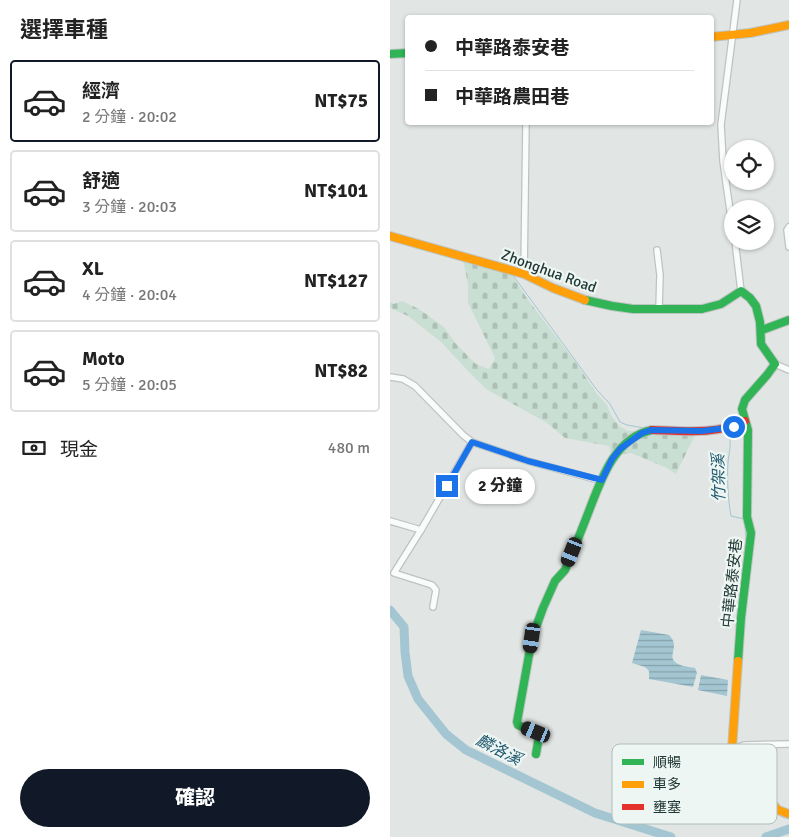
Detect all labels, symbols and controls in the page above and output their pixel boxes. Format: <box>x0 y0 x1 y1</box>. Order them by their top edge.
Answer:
text: 選擇車種 <box>20 16 108 43</box>
text: 中華路泰安巷 <box>455 36 569 60</box>
icon: car <box>22 79 67 124</box>
text: 經濟 <box>82 79 120 103</box>
text: 中華路農田巷 <box>455 85 569 109</box>
text: NT$75 <box>314 89 368 113</box>
text: 2 分鐘 · 20:02 <box>82 107 177 127</box>
map controls <box>724 140 774 250</box>
button: locate <box>724 140 774 190</box>
icon: car <box>22 169 67 214</box>
text: 舒適 <box>82 169 120 193</box>
text: NT$101 <box>304 179 368 203</box>
text: 3 分鐘 · 20:03 <box>82 197 177 217</box>
button: layers <box>724 200 774 250</box>
street label: Zhonghua Road <box>499 245 599 297</box>
text: XL <box>82 257 104 281</box>
icon: car <box>22 259 67 304</box>
text: NT$127 <box>304 269 368 293</box>
text: 4 分鐘 · 20:04 <box>82 285 177 305</box>
text: Moto <box>82 347 125 371</box>
icon: car <box>22 349 67 394</box>
text: NT$82 <box>314 359 368 383</box>
text: 5 分鐘 · 20:05 <box>82 375 177 395</box>
route start <box>723 416 745 438</box>
icon: cash <box>20 434 48 462</box>
text: 現金 <box>60 438 98 462</box>
text: 480 m <box>328 438 370 458</box>
water label: 竹架溪 <box>709 452 729 502</box>
callout: 2 分鐘 <box>464 468 534 504</box>
route end <box>436 475 458 497</box>
text: 2 分鐘 <box>478 476 522 496</box>
car <box>559 535 584 569</box>
street label: 中華路泰安巷 <box>718 537 746 629</box>
car <box>522 622 541 654</box>
car <box>519 719 552 745</box>
water label: 麟洛溪 <box>473 730 526 771</box>
legend <box>612 744 777 824</box>
text: 順暢 <box>653 754 681 771</box>
button: 確認 <box>20 769 370 827</box>
text: 車多 <box>653 776 681 793</box>
text: 壅塞 <box>653 799 681 816</box>

